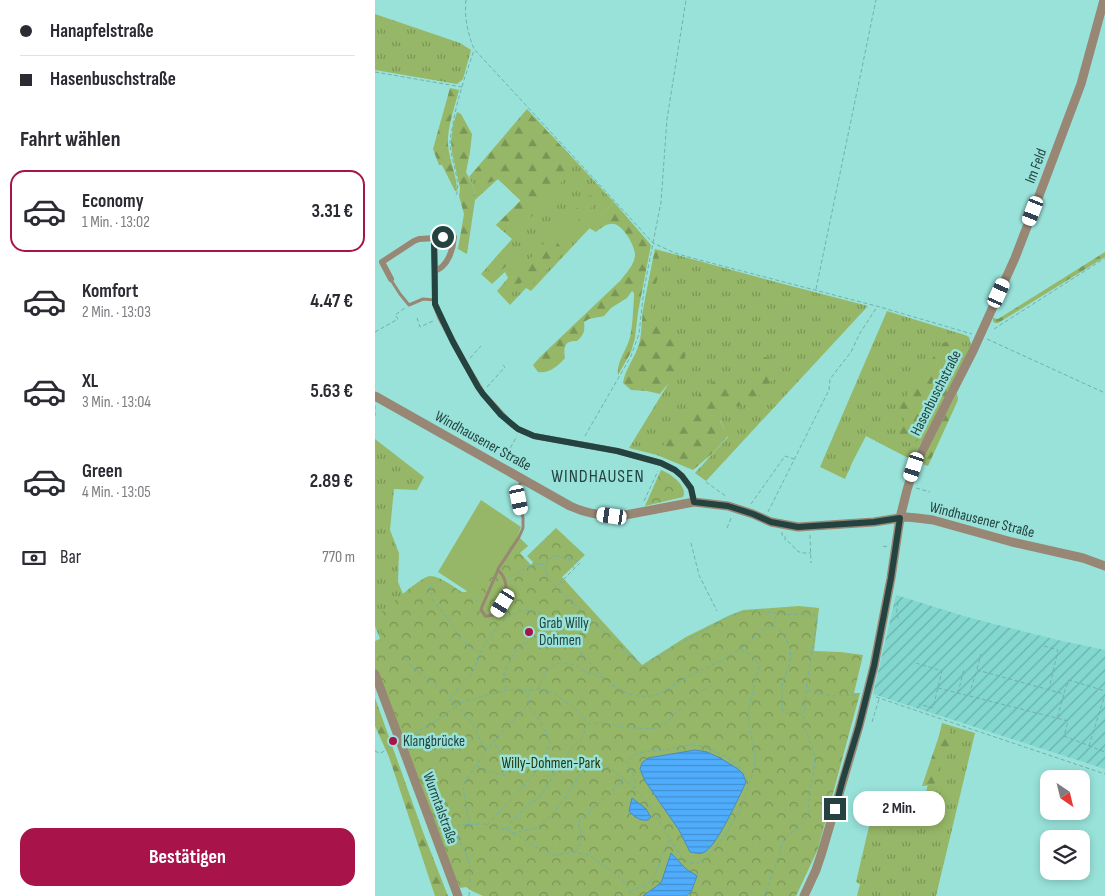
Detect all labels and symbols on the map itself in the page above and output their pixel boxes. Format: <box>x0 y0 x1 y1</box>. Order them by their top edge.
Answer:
street label: Im Feld <box>1021 146 1051 186</box>
car <box>1020 194 1045 228</box>
route start <box>432 226 454 248</box>
car <box>986 276 1011 310</box>
street label: Hasenbuschstraße <box>906 347 966 439</box>
street label: Windhausener Straße <box>431 407 535 475</box>
car <box>902 450 925 484</box>
district label: WINDHAUSEN <box>551 466 645 487</box>
car <box>508 484 529 516</box>
street label: Windhausener Straße <box>928 498 1036 542</box>
car <box>596 506 627 526</box>
car <box>488 586 517 620</box>
place label: Grab Willy Dohmen <box>539 614 589 650</box>
marker: Grab Willy Dohmen <box>523 626 535 638</box>
place label: Klangbrücke <box>403 732 465 751</box>
marker: Klangbrücke <box>387 735 399 747</box>
park label: Willy-Dohmen-Park <box>502 754 601 773</box>
street label: Wurmtalstraße <box>418 769 462 847</box>
north arrow <box>1040 770 1090 820</box>
callout: 2 Min. <box>853 792 945 826</box>
route end <box>824 798 846 820</box>

